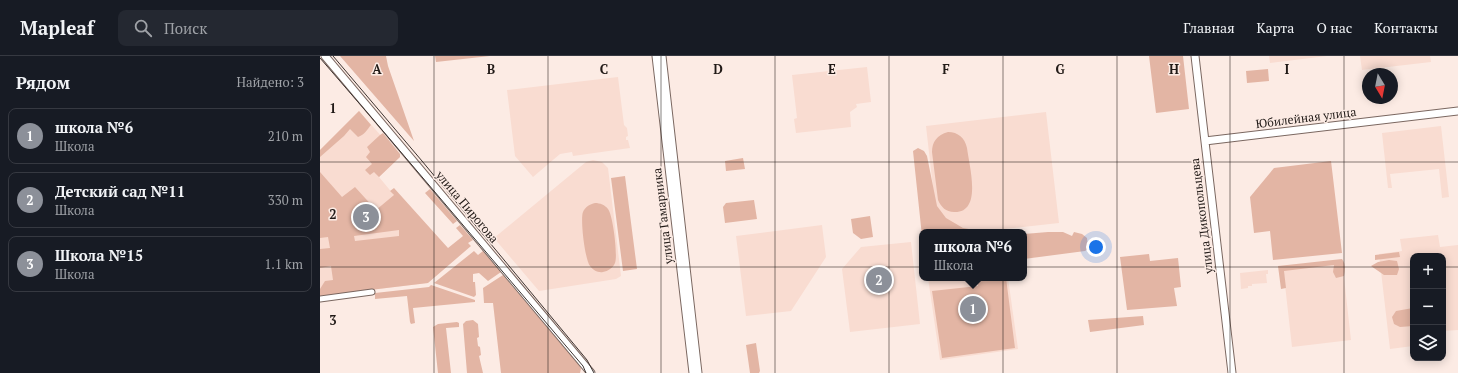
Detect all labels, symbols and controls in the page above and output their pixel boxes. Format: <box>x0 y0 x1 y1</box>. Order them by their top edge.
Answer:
search box <box>118 10 398 46</box>
text: Mapleaf <box>20 15 94 40</box>
icon: search <box>132 17 154 39</box>
text: Поиск <box>164 18 207 38</box>
text: Главная <box>1183 18 1235 37</box>
text: Карта <box>1257 18 1294 37</box>
text: О нас <box>1316 18 1352 37</box>
text: Контакты <box>1374 18 1438 37</box>
text: A <box>372 60 382 78</box>
text: B <box>487 60 495 78</box>
text: C <box>600 60 608 78</box>
text: D <box>713 60 723 78</box>
text: E <box>828 60 836 78</box>
text: F <box>942 60 950 78</box>
text: G <box>1055 60 1065 78</box>
text: H <box>1169 60 1179 78</box>
text: I <box>1285 60 1290 78</box>
north arrow <box>1362 68 1398 104</box>
text: Рядом <box>16 71 70 94</box>
text: Найдено: 3 <box>237 73 304 91</box>
text: 1 <box>329 99 337 117</box>
street label: Юбилейная улица <box>1255 104 1357 131</box>
text: школа №6 <box>55 117 133 137</box>
text: 1 <box>26 127 34 145</box>
text: 210 m <box>268 127 303 145</box>
text: Школа <box>55 137 94 155</box>
street label: улица Дикопольцева <box>1187 157 1216 276</box>
street label: улица Пирогова <box>432 167 502 246</box>
street label: улица Гамарника <box>649 167 676 266</box>
text: Детский сад №11 <box>55 181 185 201</box>
text: 2 <box>26 191 34 209</box>
text: 330 m <box>268 191 303 209</box>
text: Школа <box>55 201 94 219</box>
pin: 3 <box>353 202 379 232</box>
text: 2 <box>329 205 337 223</box>
popup <box>919 229 1027 281</box>
text: школа №6 <box>934 236 1012 256</box>
your location <box>1086 237 1106 257</box>
text: Школа №15 <box>55 245 143 265</box>
map controls <box>1410 253 1446 361</box>
button: + <box>1410 253 1446 289</box>
text: 3 <box>26 255 34 273</box>
text: 1.1 km <box>264 255 303 273</box>
text: Школа <box>934 256 973 274</box>
text: Школа <box>55 265 94 283</box>
pin: 2 <box>866 265 892 295</box>
button: − <box>1410 289 1446 325</box>
pin: 1 <box>960 294 986 324</box>
text: 3 <box>329 311 337 329</box>
button: layers <box>1410 325 1446 361</box>

